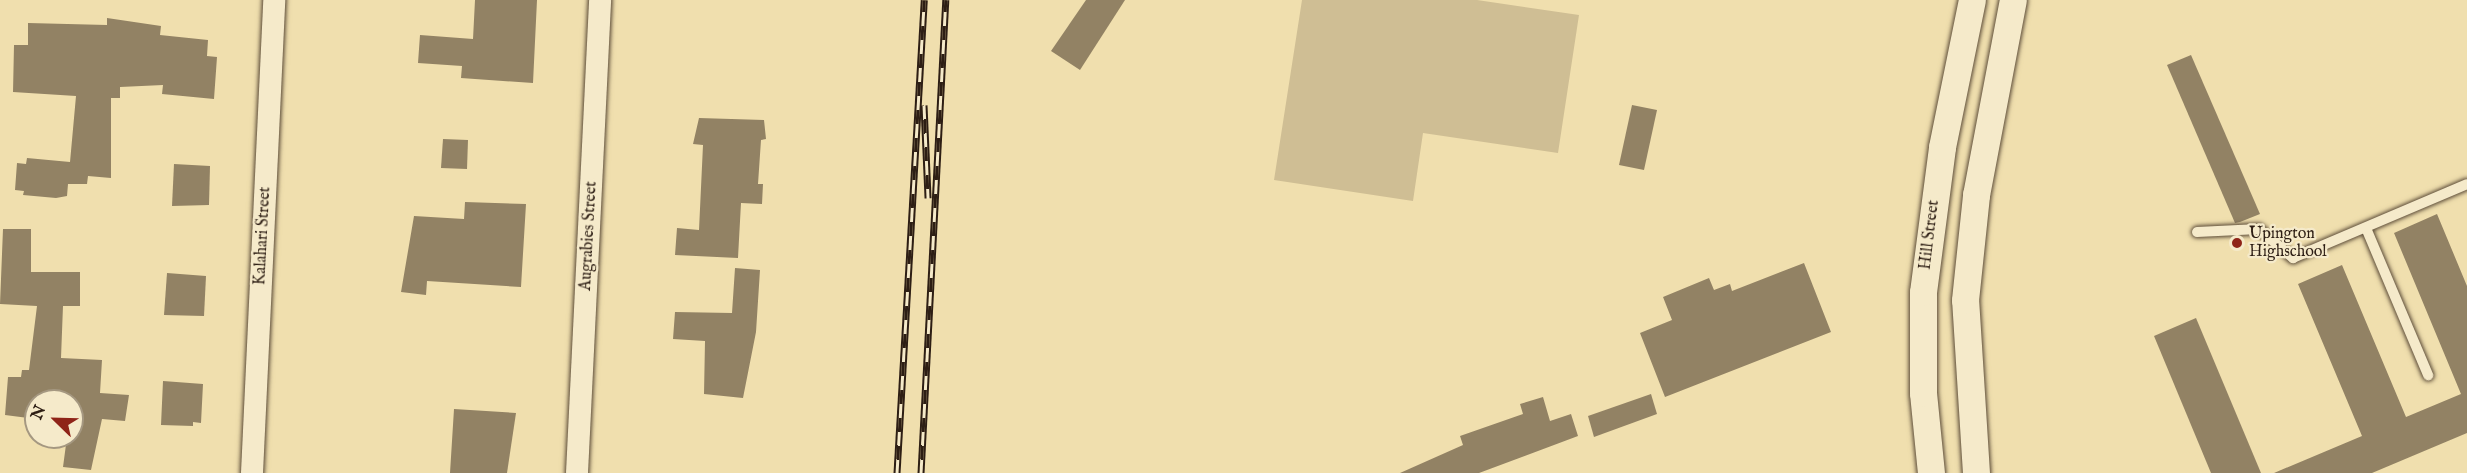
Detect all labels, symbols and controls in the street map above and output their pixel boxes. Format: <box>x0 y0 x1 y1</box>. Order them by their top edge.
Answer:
street label: Augrabies Street <box>577 181 601 291</box>
street label: Kalahari Street <box>251 186 275 286</box>
street label: Hill Street <box>1916 199 1944 271</box>
place label: Upington Highschool <box>2249 224 2327 262</box>
marker: Upington Highschool <box>2230 236 2244 250</box>
north arrow <box>24 389 84 449</box>
text: N <box>27 402 51 423</box>

